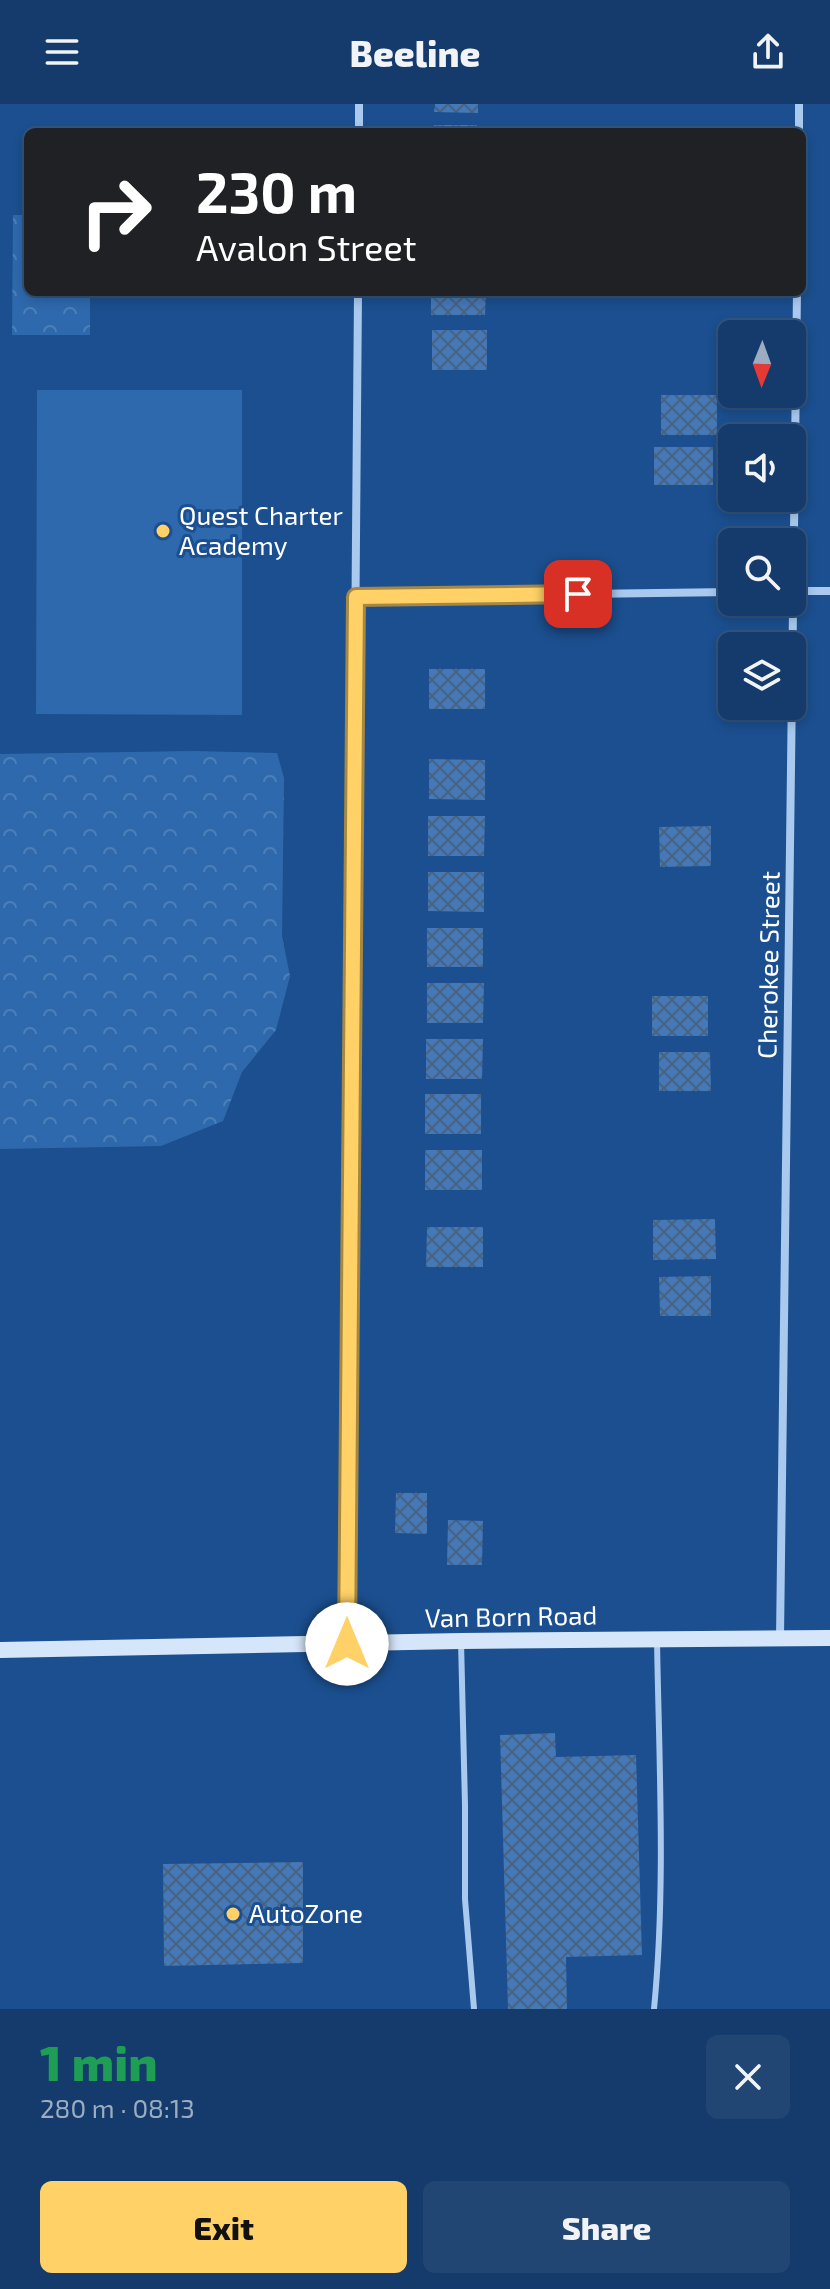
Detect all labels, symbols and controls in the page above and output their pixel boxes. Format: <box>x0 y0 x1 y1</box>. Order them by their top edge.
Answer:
icon: menu <box>40 30 84 74</box>
icon: share <box>746 30 790 74</box>
text: Beeline <box>350 31 480 74</box>
text: 230 m <box>196 157 357 224</box>
icon: right <box>64 160 168 264</box>
text: Avalon Street <box>196 225 416 268</box>
north arrow <box>718 320 806 408</box>
map controls <box>718 320 806 720</box>
button: sound <box>718 424 806 512</box>
place label: Quest Charter Academy <box>179 499 343 560</box>
marker: Quest Charter Academy <box>154 522 172 540</box>
button: search <box>718 528 806 616</box>
pin <box>544 560 612 628</box>
icon: arrive <box>556 572 600 616</box>
button: layers <box>718 632 806 720</box>
street label: Cherokee Street <box>750 871 785 1059</box>
street label: Van Born Road <box>425 1598 597 1633</box>
position arrow <box>305 1602 389 1686</box>
place label: AutoZone <box>249 1897 363 1928</box>
marker: AutoZone <box>224 1905 242 1923</box>
text: 1 min <box>40 2033 158 2091</box>
button: close <box>706 2035 790 2119</box>
text: 280 m · 08:13 <box>40 2092 195 2123</box>
button: Exit <box>40 2181 407 2273</box>
button: Share <box>423 2181 790 2273</box>

